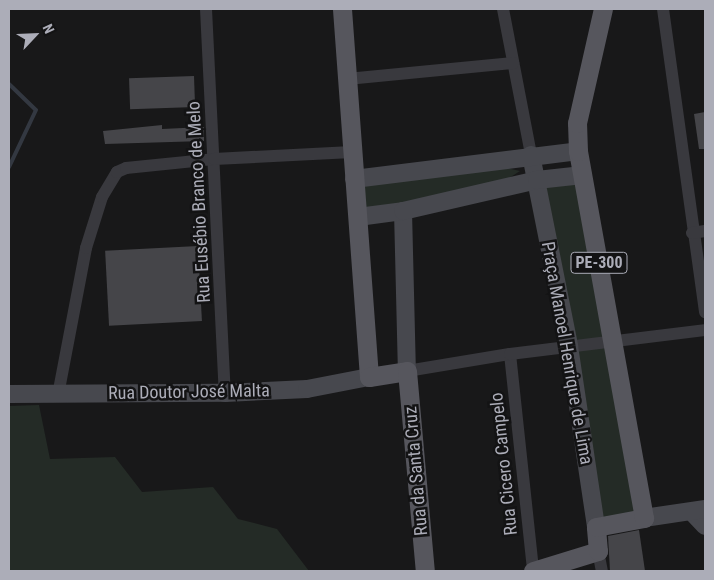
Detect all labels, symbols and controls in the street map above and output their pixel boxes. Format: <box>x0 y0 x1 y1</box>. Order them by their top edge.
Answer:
north arrow <box>10 10 60 60</box>
text: N <box>40 21 58 36</box>
street label: Rua Eusébio Branco de Melo <box>183 101 215 303</box>
street label: Praça Manoel Henrique de Lima <box>537 240 597 466</box>
road number: PE-300 <box>570 250 628 276</box>
street label: Rua Doutor José Malta <box>108 380 270 404</box>
street label: Rua Cicero Campelo <box>486 392 522 536</box>
street label: Rua da Santa Cruz <box>400 405 432 537</box>

